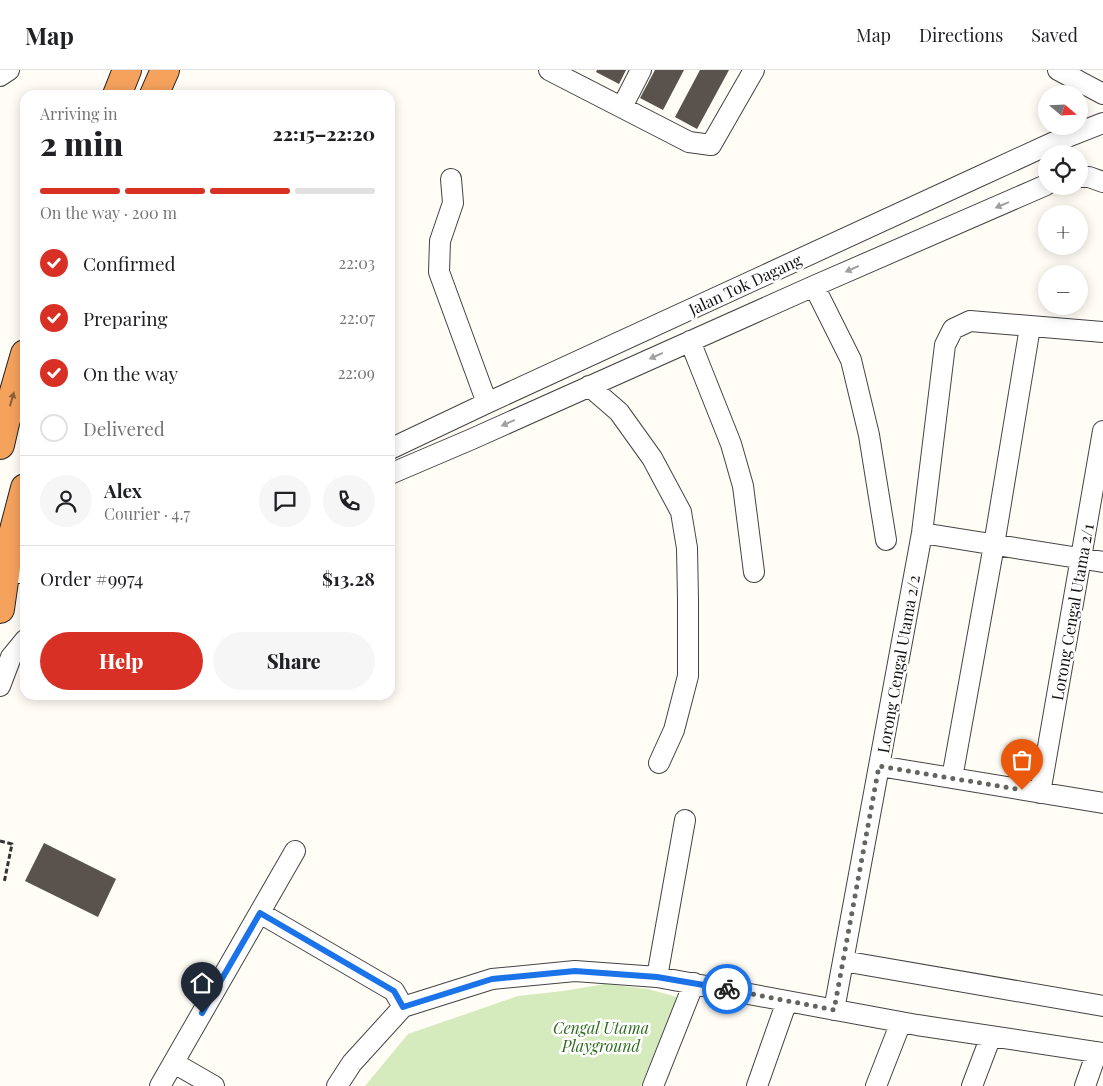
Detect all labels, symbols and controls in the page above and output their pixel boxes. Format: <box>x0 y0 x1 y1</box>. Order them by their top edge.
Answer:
text: Map <box>25 19 74 51</box>
text: Map <box>856 23 891 47</box>
text: Directions <box>919 23 1003 47</box>
text: Saved <box>1031 23 1078 47</box>
north arrow <box>1038 85 1088 135</box>
map controls <box>1038 85 1088 315</box>
text: Arriving in <box>40 103 118 124</box>
text: 22:15–22:20 <box>272 120 375 146</box>
text: 2 min <box>40 121 123 164</box>
button: locate <box>1038 145 1088 195</box>
one-way arrow <box>994 201 1009 209</box>
text: On the way · 200 m <box>40 202 177 223</box>
button: + <box>1038 205 1088 255</box>
street label: Jalan Tok Dagang <box>684 248 805 320</box>
icon: check <box>40 249 68 277</box>
text: Confirmed <box>83 250 176 276</box>
text: 22:03 <box>339 252 375 273</box>
button: − <box>1038 265 1088 315</box>
one-way arrow <box>845 266 859 274</box>
icon: check <box>40 304 68 332</box>
text: Preparing <box>83 305 168 331</box>
text: 22:07 <box>339 307 375 328</box>
one-way arrow <box>649 353 663 361</box>
icon: check <box>40 359 68 387</box>
text: On the way <box>83 360 178 386</box>
text: 22:09 <box>338 362 375 383</box>
one-way arrow <box>8 392 16 407</box>
text: Delivered <box>83 415 165 441</box>
one-way arrow <box>501 419 515 427</box>
button: person <box>40 475 92 527</box>
button: chat <box>259 475 311 527</box>
button: phone <box>323 475 375 527</box>
text: Alex <box>104 477 142 503</box>
text: Courier · 4.7 <box>104 503 190 524</box>
street label: Lorong Cengal Utama 2/1 <box>1046 522 1098 702</box>
text: Order #9974 <box>40 565 144 591</box>
text: $13.28 <box>322 565 375 591</box>
street label: Lorong Cengal Utama 2/2 <box>872 573 924 755</box>
button: Help <box>40 632 203 690</box>
button: Share <box>213 632 375 690</box>
pin <box>1001 739 1043 790</box>
icon: bag <box>1008 746 1036 774</box>
pin <box>181 962 223 1013</box>
courier <box>702 964 752 1014</box>
icon: home <box>188 969 216 997</box>
icon: bike <box>713 975 741 1003</box>
park label: Cengal Utama Playground <box>553 1017 649 1056</box>

